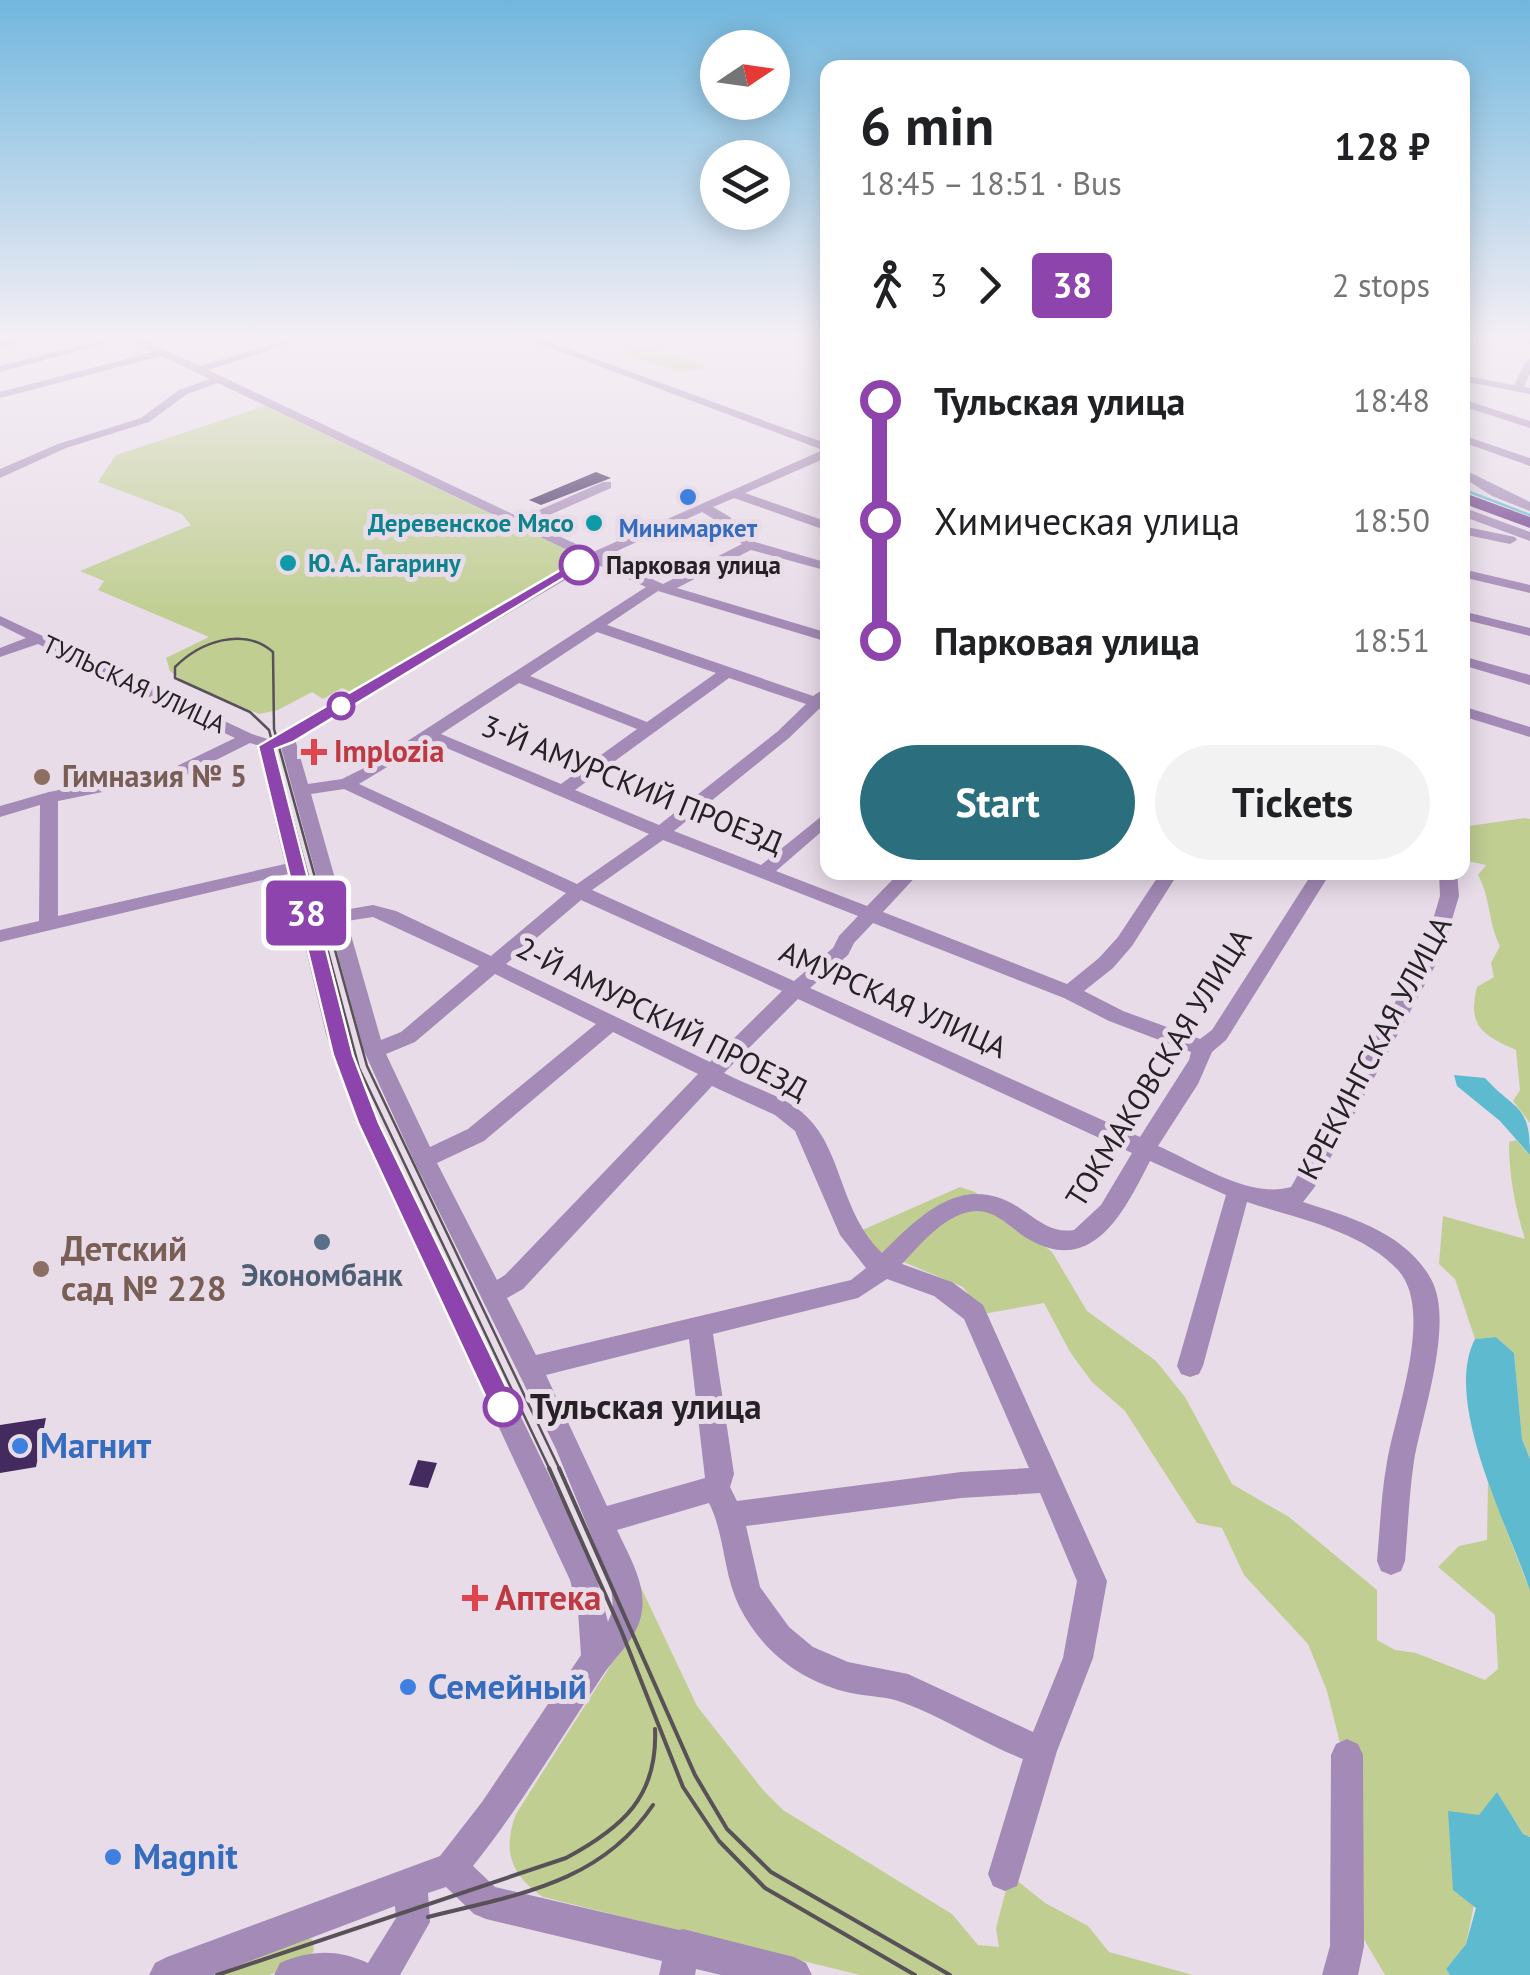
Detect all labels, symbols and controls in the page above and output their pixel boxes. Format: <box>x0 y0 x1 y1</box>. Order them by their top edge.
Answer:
north arrow <box>700 30 790 120</box>
map controls <box>700 30 790 230</box>
text: 6 min <box>860 89 994 160</box>
text: 128 ₽ <box>1334 121 1430 170</box>
button: layers <box>700 140 790 230</box>
text: 18:45 – 18:51 · Bus <box>860 162 1122 204</box>
icon: walk <box>860 258 915 313</box>
icon: forward <box>962 258 1017 313</box>
text: 38 <box>1052 262 1092 308</box>
text: 3 <box>930 264 947 306</box>
text: 2 stops <box>1332 264 1430 306</box>
text: Тульская улица <box>934 376 1185 425</box>
text: 18:48 <box>1353 379 1430 421</box>
marker: Минимаркет <box>677 486 699 508</box>
text: Химическая улица <box>934 496 1240 545</box>
text: 18:50 <box>1353 499 1430 541</box>
place label: Деревенское Мясо <box>368 507 574 539</box>
marker: Деревенское Мясо <box>583 512 605 534</box>
place label: Минимаркет <box>619 512 758 544</box>
marker: Парковая улица <box>560 546 598 584</box>
place label: Ю. А. Гагарину <box>308 547 462 579</box>
place label: Парковая улица <box>606 549 781 581</box>
marker: Ю. А. Гагарину <box>277 552 299 574</box>
text: Парковая улица <box>934 616 1200 665</box>
text: 18:51 <box>1353 619 1430 661</box>
street label: ТУЛЬСКАЯ УЛИЦА <box>38 628 231 740</box>
unlabelled marker <box>328 693 354 719</box>
street label: 3-Й АМУРСКИЙ ПРОЕЗД <box>476 705 789 862</box>
place label: Implozia <box>334 731 444 770</box>
marker: Implozia <box>303 741 325 763</box>
button: Start <box>860 745 1135 860</box>
button: Tickets <box>1155 745 1430 860</box>
place label: Гимназия № 5 <box>62 756 247 795</box>
marker: Гимназия № 5 <box>31 766 53 788</box>
line badge: 38 <box>261 880 351 946</box>
text: 38 <box>286 890 326 936</box>
street label: КРЕКИНГСКАЯ УЛИЦА <box>1288 908 1460 1186</box>
street label: ТОКМАКОВСКАЯ УЛИЦА <box>1056 920 1260 1214</box>
street label: 2-Й АМУРСКИЙ ПРОЕЗД <box>510 927 815 1108</box>
street label: АМУРСКАЯ УЛИЦА <box>774 931 1014 1066</box>
place label: Детский сад № 228 <box>61 1225 227 1311</box>
marker: Экономбанк <box>311 1231 333 1253</box>
place label: Экономбанк <box>241 1255 403 1294</box>
marker: Детский сад № 228 <box>30 1258 52 1280</box>
place label: Тульская улица <box>530 1383 762 1429</box>
marker: Тульская улица <box>484 1388 522 1426</box>
place label: Магнит <box>40 1422 151 1468</box>
marker: Магнит <box>9 1435 31 1457</box>
place label: Аптека <box>495 1574 601 1620</box>
marker: Аптека <box>464 1587 486 1609</box>
place label: Семейный <box>428 1663 587 1709</box>
marker: Семейный <box>397 1676 419 1698</box>
place label: Magnit <box>133 1833 239 1879</box>
marker: Magnit <box>102 1846 124 1868</box>

